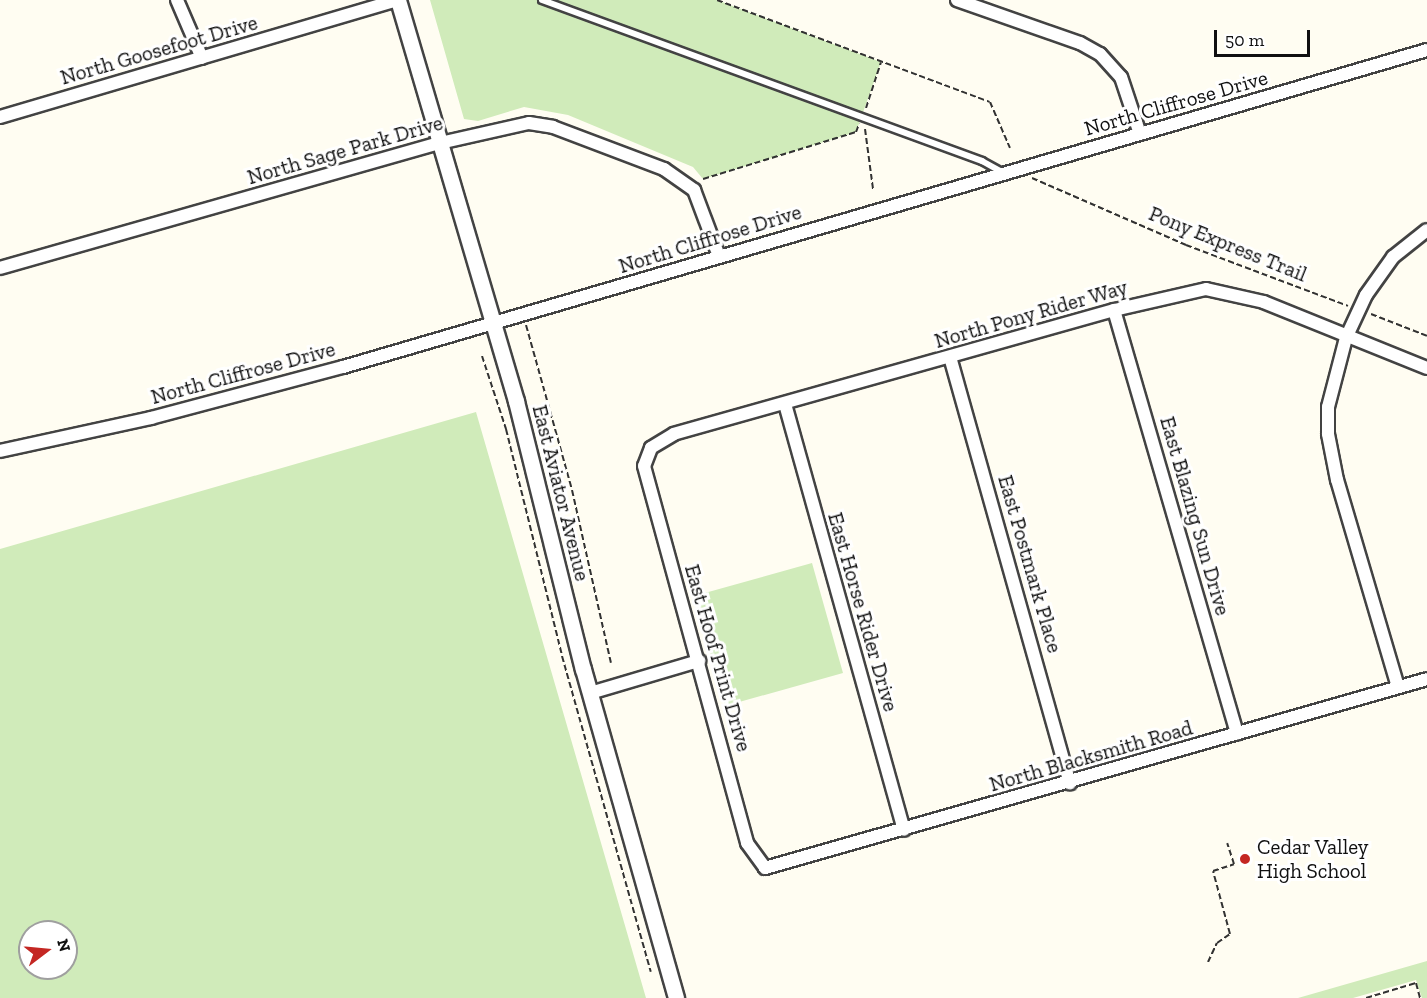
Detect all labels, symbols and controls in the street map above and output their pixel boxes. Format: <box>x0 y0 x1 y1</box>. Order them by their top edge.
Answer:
street label: North Goosefoot Drive <box>57 10 261 90</box>
scale bar <box>1217 18 1313 56</box>
text: 50 m <box>1225 29 1264 51</box>
street label: North Cliffrose Drive <box>1081 65 1271 141</box>
street label: North Sage Park Drive <box>244 110 446 190</box>
street label: North Cliffrose Drive <box>616 199 804 279</box>
street label: Pony Express Trail <box>1145 201 1311 287</box>
street label: North Pony Rider Way <box>931 274 1131 354</box>
street label: North Cliffrose Drive <box>148 336 338 410</box>
street label: East Aviator Avenue <box>527 402 595 584</box>
street label: East Blazing Sun Drive <box>1155 414 1235 618</box>
street label: East Postmark Place <box>993 472 1067 656</box>
street label: East Horse Rider Drive <box>822 509 904 715</box>
street label: East Hoof Print Drive <box>679 562 757 754</box>
street label: North Blacksmith Road <box>986 715 1196 797</box>
place label: Cedar Valley High School <box>1257 834 1370 884</box>
marker: Cedar Valley High School <box>1238 852 1252 866</box>
north arrow <box>18 920 78 980</box>
text: N <box>53 937 75 954</box>

